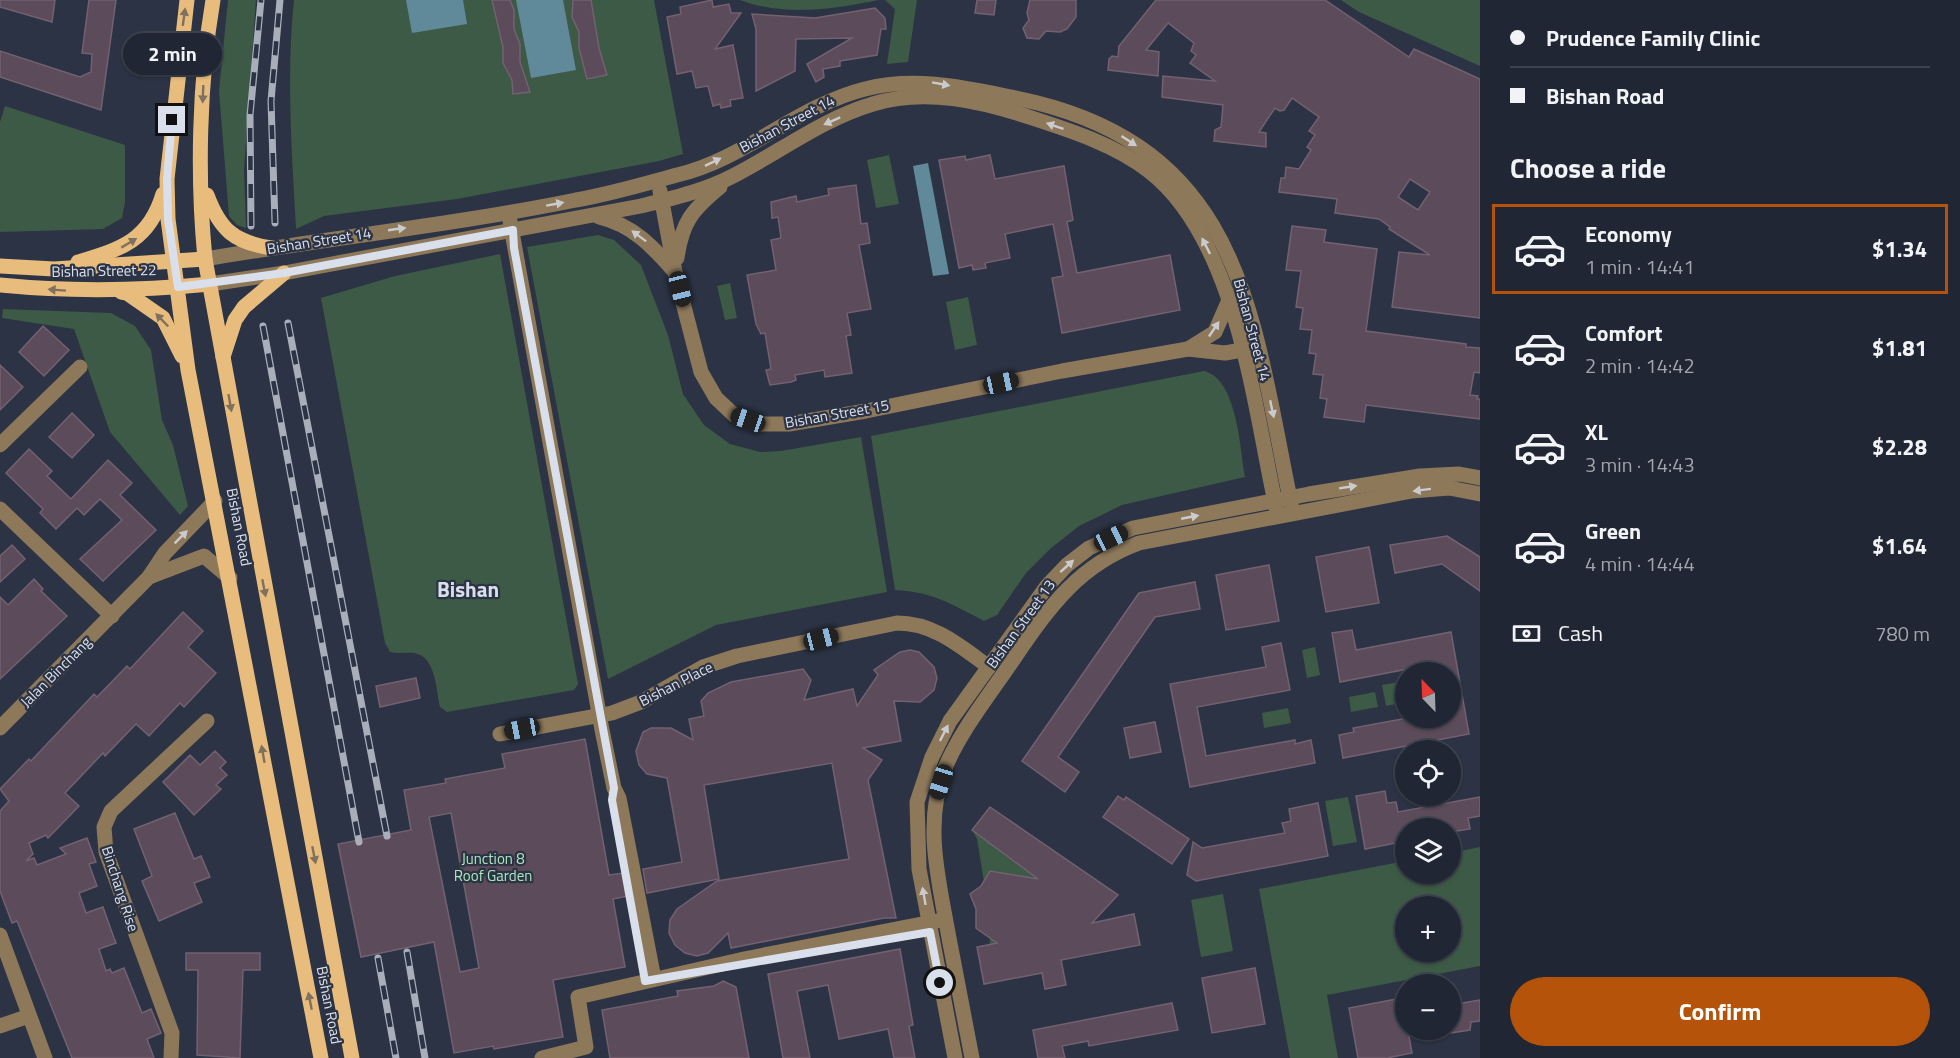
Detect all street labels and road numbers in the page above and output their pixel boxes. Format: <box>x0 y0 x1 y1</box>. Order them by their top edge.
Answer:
street label: Bishan Street 14 <box>735 89 839 158</box>
street label: Bishan Street 14 <box>265 221 373 260</box>
street label: Bishan Street 22 <box>51 258 157 283</box>
street label: Bishan Street 14 <box>1228 276 1277 384</box>
street label: Bishan Street 15 <box>783 393 891 434</box>
street label: Bishan Road <box>221 486 258 568</box>
street label: Bishan Street 13 <box>980 574 1061 673</box>
street label: Jalan Binchang <box>15 631 97 713</box>
street label: Bishan Place <box>635 655 717 712</box>
street label: Binchang Rise <box>96 843 145 935</box>
street label: Bishan Road <box>311 964 348 1046</box>

